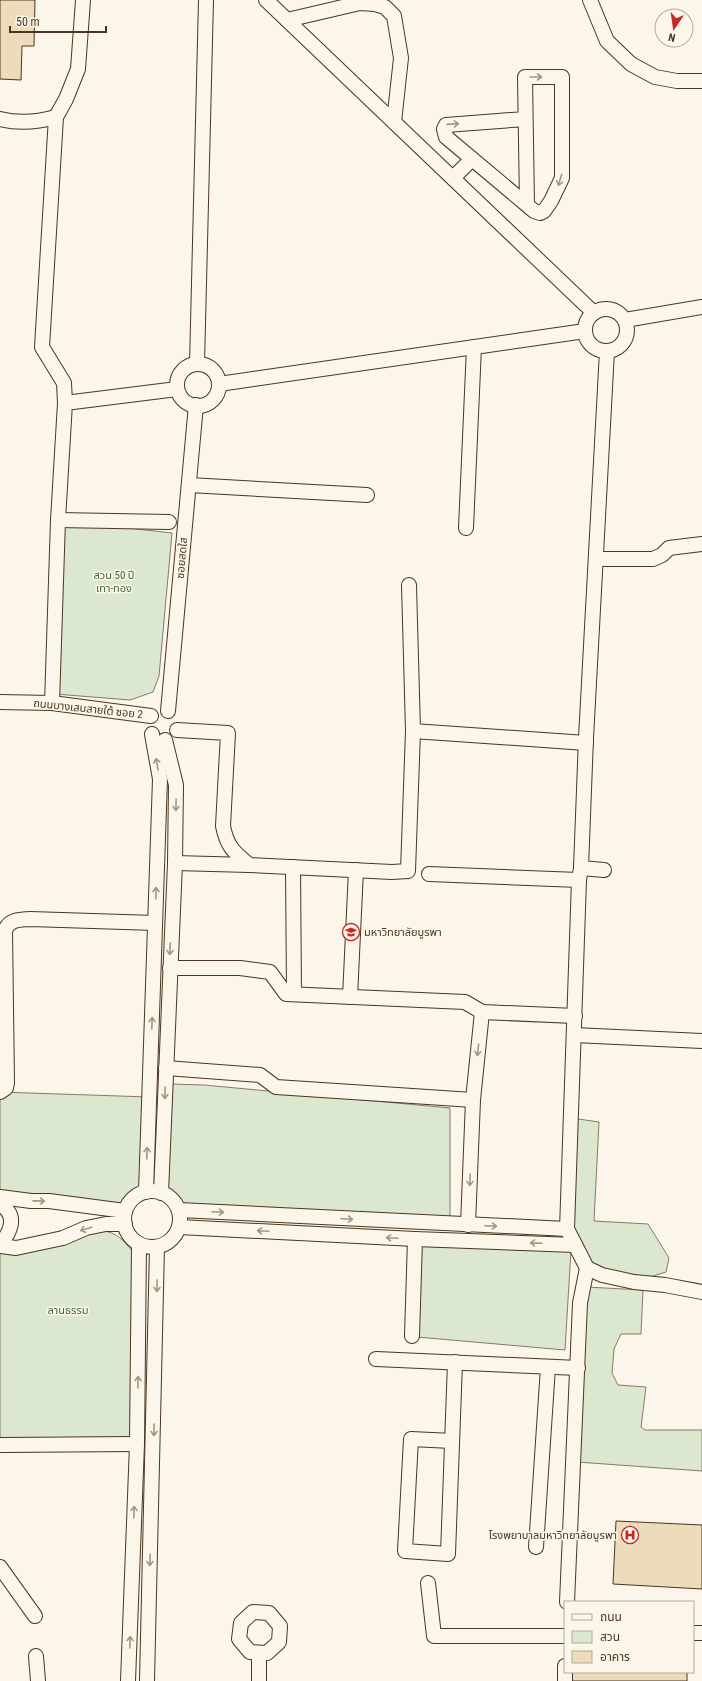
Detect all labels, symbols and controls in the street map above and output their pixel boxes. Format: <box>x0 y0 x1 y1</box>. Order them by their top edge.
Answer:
scale bar <box>10 8 106 34</box>
north arrow <box>654 8 694 48</box>
text: 50 m <box>16 15 40 29</box>
text: N <box>667 30 677 44</box>
one-way arrow <box>529 73 542 81</box>
one-way arrow <box>446 121 459 128</box>
one-way arrow <box>556 174 563 187</box>
street label: ซอยสดใส <box>174 537 190 579</box>
park label: สวน 50 ปี เทา-ทอง <box>93 569 135 595</box>
street label: ถนนบางเสนสายใต้ ซอย 2 <box>33 697 143 721</box>
one-way arrow <box>153 758 161 771</box>
one-way arrow <box>172 798 180 811</box>
one-way arrow <box>153 887 160 900</box>
school or university icon: มหาวิทยาลัยบูรพา <box>341 922 361 942</box>
place label: มหาวิทยาลัยบูรพา <box>364 926 442 939</box>
one-way arrow <box>167 942 174 955</box>
one-way arrow <box>148 1017 155 1030</box>
one-way arrow <box>474 1044 482 1057</box>
one-way arrow <box>161 1086 168 1099</box>
one-way arrow <box>143 1147 151 1160</box>
one-way arrow <box>466 1173 474 1186</box>
one-way arrow <box>32 1197 45 1205</box>
one-way arrow <box>211 1209 224 1216</box>
one-way arrow <box>340 1215 353 1223</box>
one-way arrow <box>484 1222 497 1230</box>
one-way arrow <box>80 1226 93 1233</box>
one-way arrow <box>257 1227 270 1235</box>
one-way arrow <box>386 1234 399 1241</box>
one-way arrow <box>530 1240 543 1247</box>
one-way arrow <box>153 1279 160 1292</box>
park label: ลานธรรม <box>48 1304 88 1317</box>
one-way arrow <box>134 1376 142 1389</box>
one-way arrow <box>150 1423 157 1436</box>
one-way arrow <box>131 1506 138 1519</box>
hospital icon: โรงพยาบาลมหาวิทยาลัยบูรพา <box>620 1525 640 1545</box>
place label: โรงพยาบาลมหาวิทยาลัยบูรพา <box>489 1529 617 1542</box>
one-way arrow <box>146 1553 154 1566</box>
legend <box>564 1601 694 1673</box>
text: ถนน <box>600 1610 622 1624</box>
text: สวน <box>600 1630 620 1644</box>
one-way arrow <box>126 1636 133 1649</box>
text: อาคาร <box>600 1650 630 1664</box>

